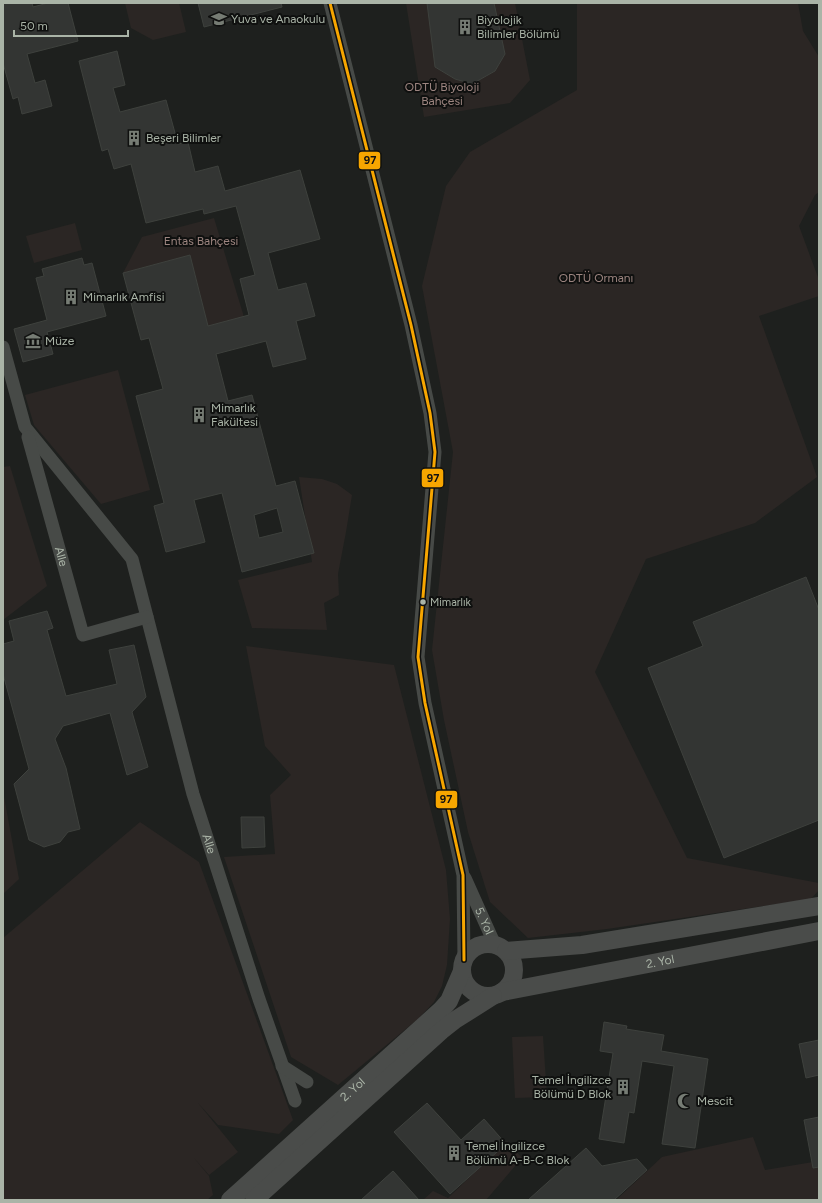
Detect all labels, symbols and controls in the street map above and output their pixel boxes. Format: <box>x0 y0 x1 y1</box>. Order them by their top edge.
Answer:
school or university icon: Yuva ve Anaokulu <box>210 10 228 28</box>
scale bar <box>14 12 128 38</box>
place label: Yuva ve Anaokulu <box>231 12 325 26</box>
place label: Biyolojik Bilimler Bölümü <box>477 13 560 41</box>
building icon: Biyolojik Bilimler Bölümü <box>456 18 474 36</box>
text: 50 m <box>20 19 48 33</box>
park label: ODTÜ Biyoloji Bahçesi <box>405 80 479 108</box>
building icon: Beşeri Bilimler <box>125 129 143 147</box>
place label: Beşeri Bilimler <box>146 131 221 145</box>
line badge: 97 <box>358 151 381 170</box>
text: 97 <box>364 154 376 167</box>
park label: Entas Bahçesi <box>164 234 238 248</box>
park label: ODTÜ Ormanı <box>559 271 633 285</box>
building icon: Mimarlık Amfisi <box>62 288 80 306</box>
place label: Mimarlık Amfisi <box>83 290 164 304</box>
museum icon: Müze <box>24 332 42 350</box>
place label: Müze <box>45 334 75 348</box>
place label: Mimarlık Fakültesi <box>211 401 258 429</box>
building icon: Mimarlık Fakültesi <box>190 406 208 424</box>
line badge: 97 <box>421 468 444 488</box>
text: 97 <box>427 472 439 485</box>
street label: Alle <box>52 545 71 568</box>
place label: Mimarlık <box>430 596 472 609</box>
marker: Mimarlık <box>418 597 428 607</box>
line badge: 97 <box>435 790 458 809</box>
text: 97 <box>440 793 452 806</box>
street label: Alle <box>199 832 219 856</box>
street label: 5. Yol <box>472 905 496 937</box>
street label: 2. Yol <box>645 952 675 971</box>
place label: Temel İngilizce Bölümü D Blok <box>532 1073 611 1101</box>
street label: 2. Yol <box>337 1075 368 1104</box>
building icon: Temel İngilizce Bölümü D Blok <box>614 1078 632 1096</box>
mosque icon: Mescit <box>676 1092 694 1110</box>
place label: Mescit <box>697 1094 734 1108</box>
place label: Temel İngilizce Bölümü A-B-C Blok <box>466 1139 570 1167</box>
building icon: Temel İngilizce Bölümü A-B-C Blok <box>445 1144 463 1162</box>

